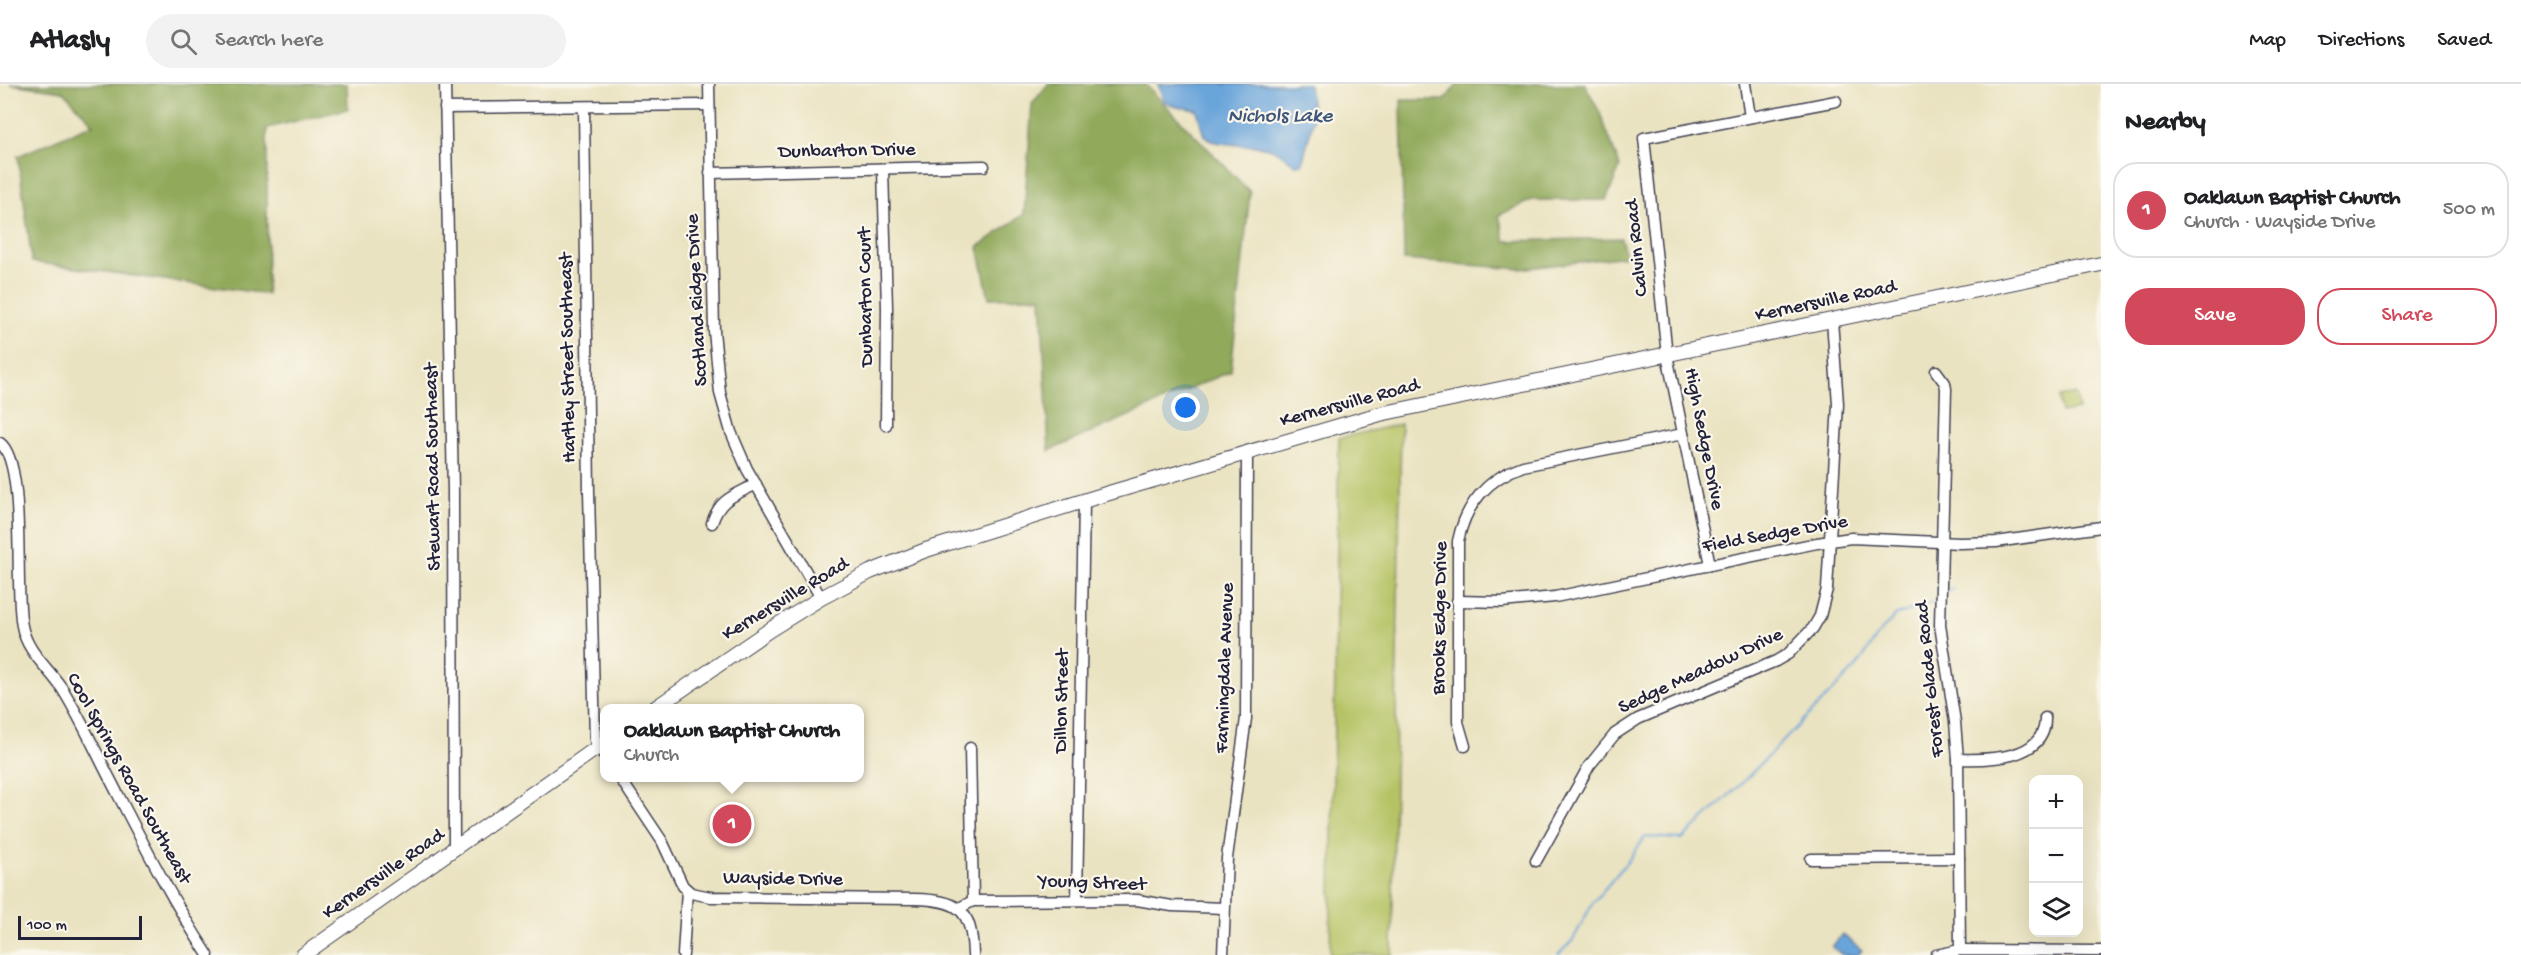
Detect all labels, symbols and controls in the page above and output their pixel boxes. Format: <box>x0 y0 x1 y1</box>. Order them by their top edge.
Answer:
search box <box>146 14 566 68</box>
text: Atlasly <box>30 25 110 58</box>
icon: search <box>167 25 200 58</box>
text: Search here <box>215 28 323 54</box>
text: Map <box>2249 29 2286 54</box>
text: Directions <box>2319 29 2404 54</box>
text: Saved <box>2437 29 2491 54</box>
water label: Nichols Lake <box>1228 105 1333 130</box>
text: Nearby <box>2125 108 2206 139</box>
street label: Dunbarton Drive <box>776 139 916 165</box>
text: Oaklawn Baptist Church <box>2184 186 2401 212</box>
street label: Calvin Road <box>1621 196 1655 298</box>
text: 1 <box>2142 199 2151 222</box>
text: 500 m <box>2443 199 2495 222</box>
text: Church · Wayside Drive <box>2184 212 2375 235</box>
street label: Scotland Ridge Drive <box>682 213 714 387</box>
street label: Dunbarton Court <box>854 225 880 369</box>
street label: Hartley Street Southeast <box>556 251 582 463</box>
street label: Kernersville Road <box>1753 275 1901 328</box>
button: Save <box>2125 288 2305 345</box>
button: Share <box>2317 288 2497 345</box>
street label: Stewart Road Southeast <box>421 361 447 571</box>
street label: High Sedge Drive <box>1678 366 1728 513</box>
street label: Kernersville Road <box>1278 374 1424 434</box>
your location <box>1171 393 1200 422</box>
street label: Field Sedge Drive <box>1700 511 1850 559</box>
street label: Brooks Edge Drive <box>1428 540 1454 696</box>
street label: Kernersville Road <box>719 552 855 647</box>
street label: Farmingdale Avenue <box>1212 582 1240 754</box>
street label: Forest Glade Road <box>1911 598 1951 759</box>
street label: Sedge Meadow Drive <box>1615 623 1788 720</box>
street label: Dillon Street <box>1051 647 1075 755</box>
street label: Cool Springs Road Southeast <box>60 670 197 890</box>
popup <box>600 704 864 782</box>
text: Oaklawn Baptist Church <box>624 719 840 745</box>
text: Church <box>624 745 679 768</box>
map controls <box>2029 775 2083 937</box>
button: + <box>2029 775 2083 829</box>
pin: 1 <box>712 802 752 846</box>
street label: Kernersville Road <box>319 823 451 926</box>
button: − <box>2029 829 2083 883</box>
street label: Wayside Drive <box>723 867 844 893</box>
street label: Young Street <box>1036 871 1148 897</box>
button: layers <box>2029 883 2083 937</box>
scale bar <box>18 913 142 940</box>
text: 100 m <box>27 917 67 936</box>

